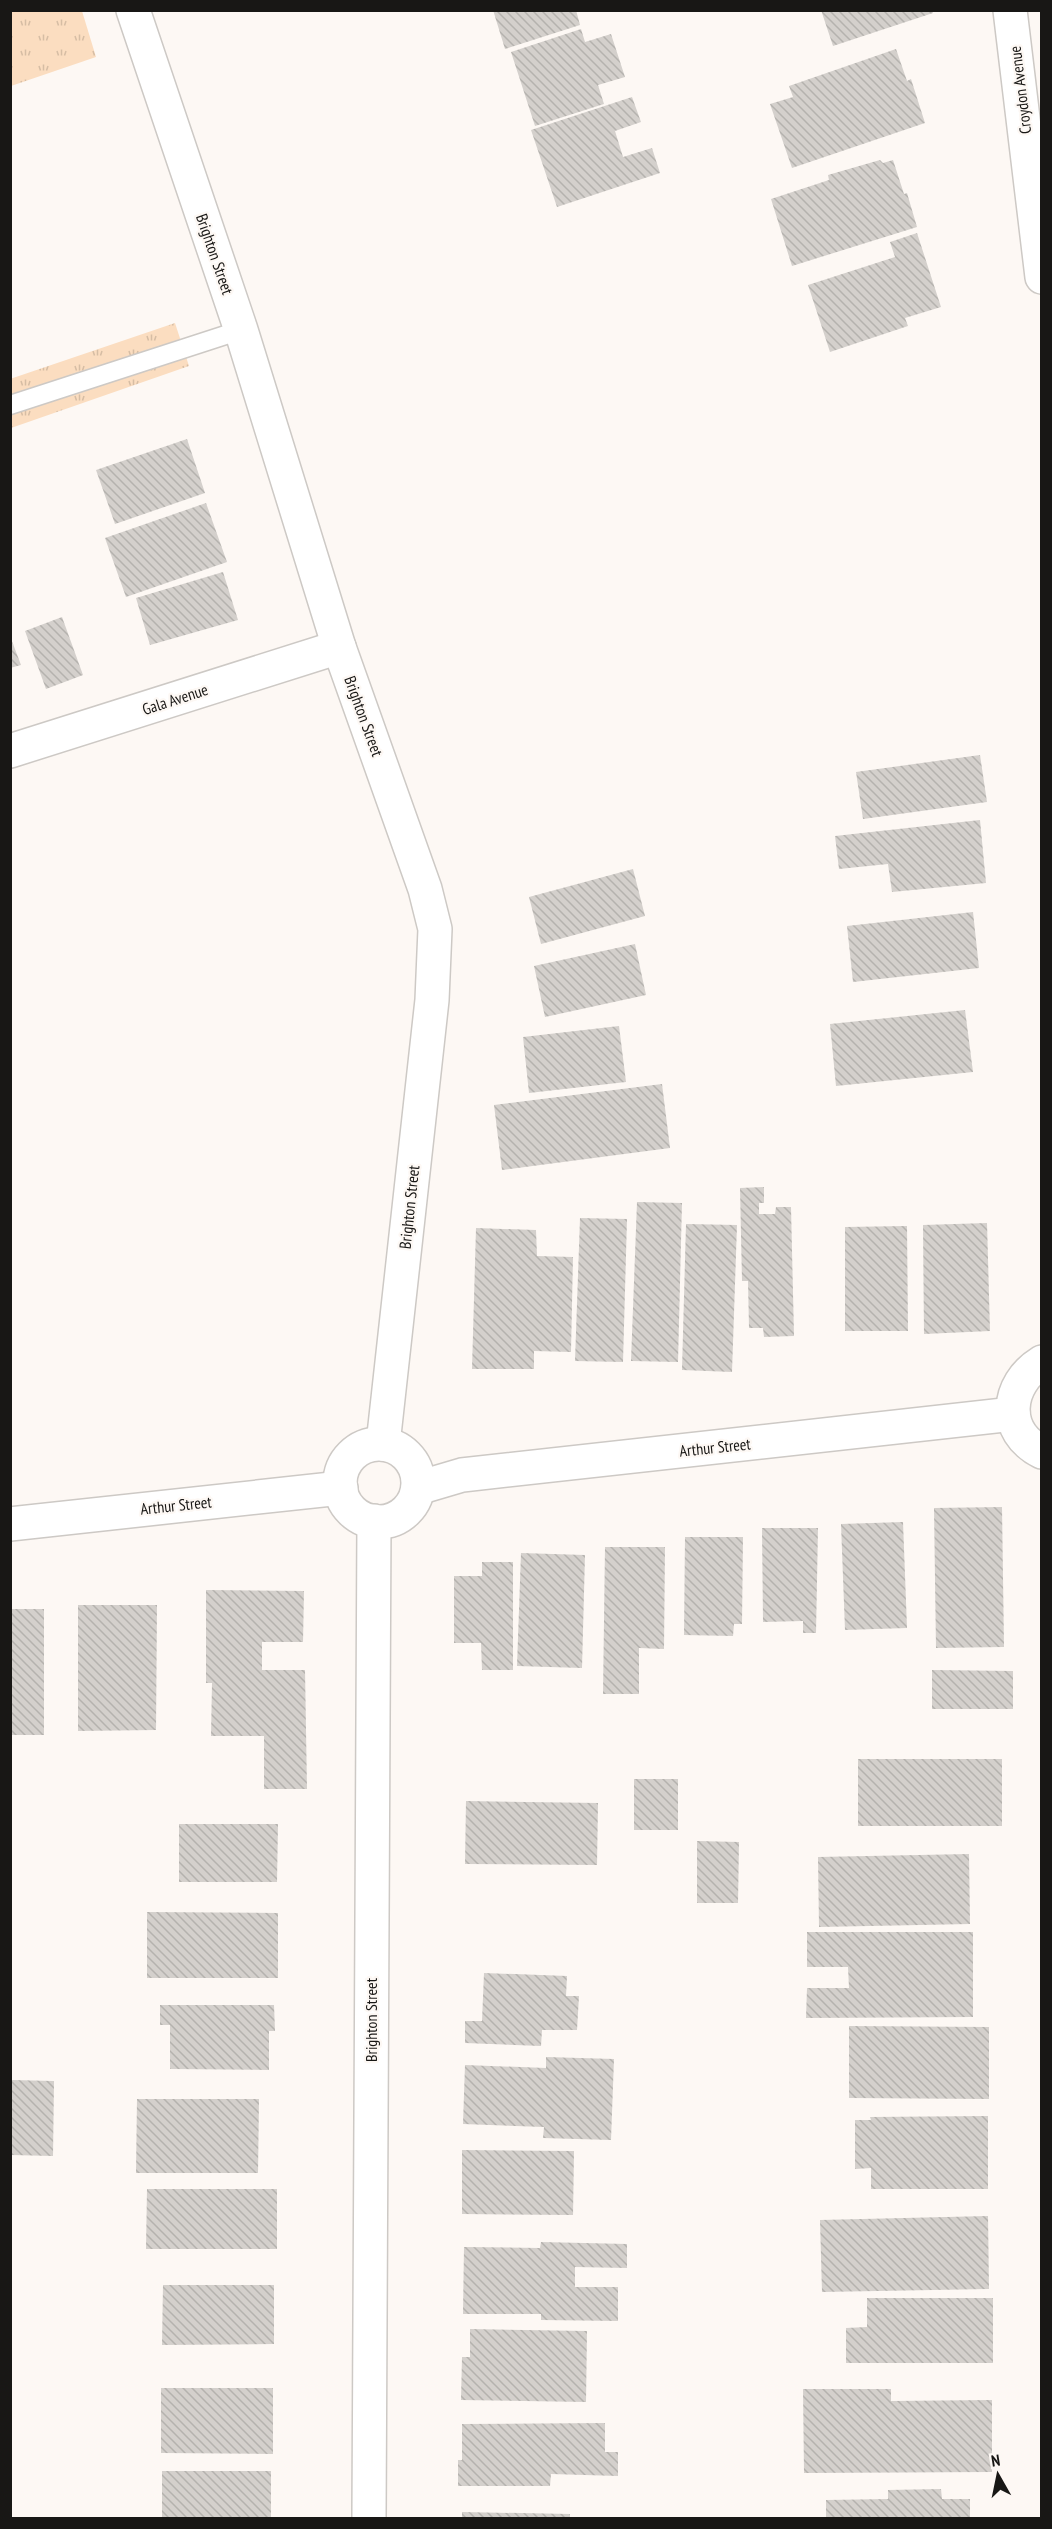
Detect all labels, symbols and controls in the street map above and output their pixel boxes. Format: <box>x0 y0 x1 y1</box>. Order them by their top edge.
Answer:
street label: Croydon Avenue <box>1005 45 1035 135</box>
street label: Brighton Street <box>192 211 238 298</box>
street label: Brighton Street <box>340 673 388 759</box>
street label: Gala Avenue <box>140 679 210 719</box>
street label: Brighton Street <box>395 1164 423 1250</box>
street label: Arthur Street <box>678 1433 752 1461</box>
street label: Arthur Street <box>139 1491 213 1519</box>
street label: Brighton Street <box>361 1977 381 2062</box>
north arrow <box>968 2445 1028 2505</box>
text: N <box>990 2450 1001 2471</box>

